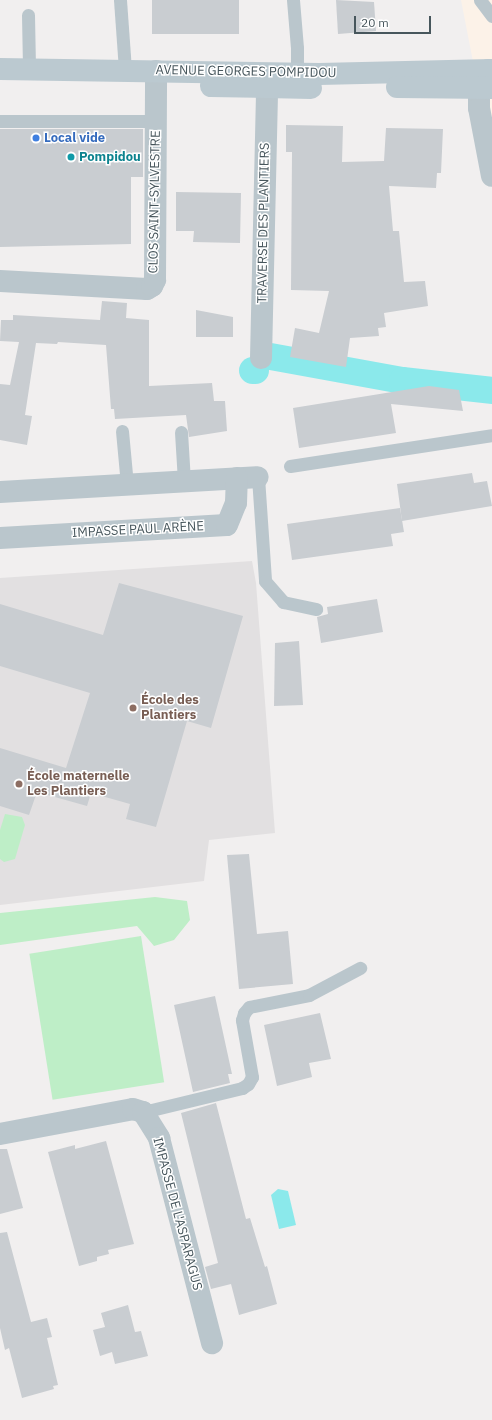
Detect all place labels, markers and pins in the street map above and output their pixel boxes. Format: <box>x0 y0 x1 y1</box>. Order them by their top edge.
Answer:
place label: Local vide <box>44 130 105 146</box>
marker: Local vide <box>31 133 41 143</box>
place label: Pompidou <box>79 149 141 165</box>
marker: Pompidou <box>66 152 76 162</box>
place label: École des Plantiers <box>141 693 199 724</box>
marker: École des Plantiers <box>128 703 138 713</box>
place label: École maternelle Les Plantiers <box>27 769 130 800</box>
marker: École maternelle Les Plantiers <box>14 779 24 789</box>

